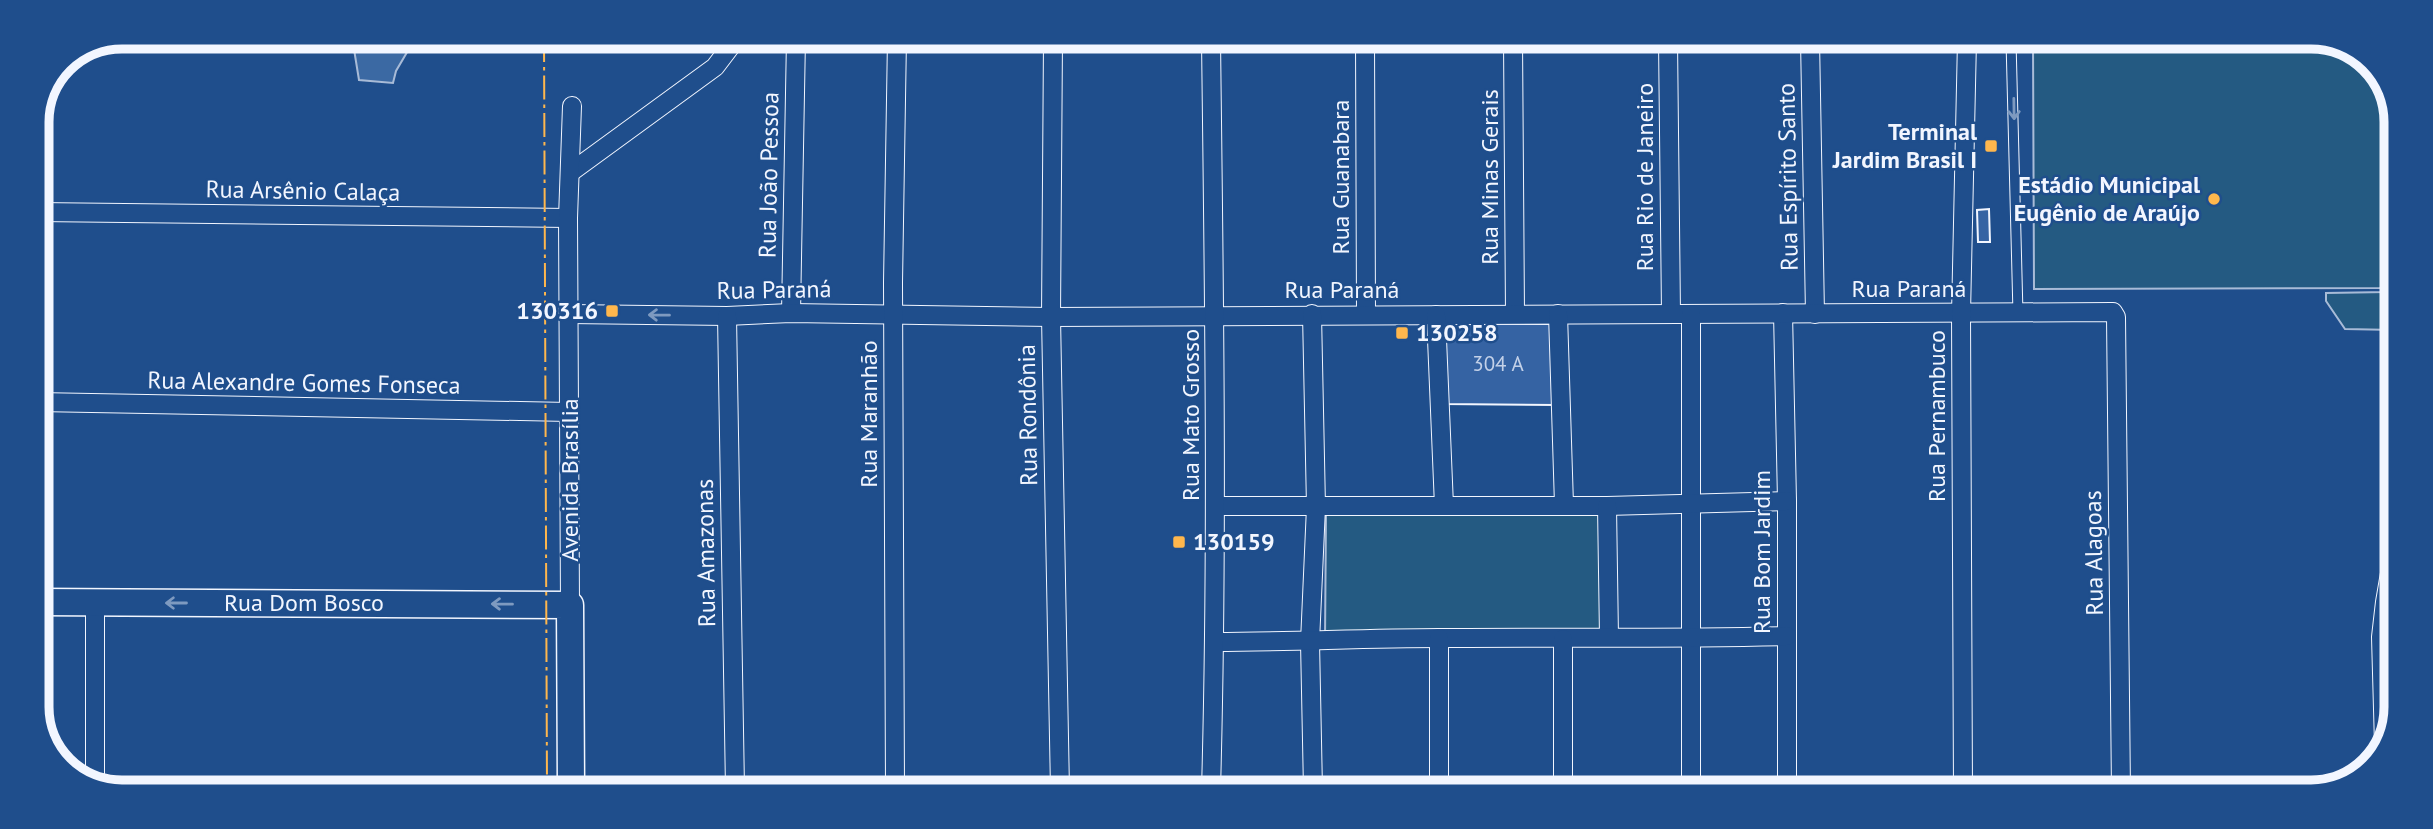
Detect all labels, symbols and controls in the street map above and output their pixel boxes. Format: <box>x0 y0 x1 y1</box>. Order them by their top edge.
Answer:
street label: Rua Rio de Janeiro <box>1629 83 1660 271</box>
street label: Rua Espírito Santo <box>1770 83 1805 271</box>
street label: Rua Minas Gerais <box>1474 89 1505 265</box>
street label: Rua João Pessoa <box>752 92 785 258</box>
one-way arrow <box>2007 97 2021 120</box>
street label: Rua Guanabara <box>1325 100 1356 254</box>
place label: Terminal Jardim Brasil I <box>1832 116 1978 175</box>
marker: Terminal Jardim Brasil I <box>1983 138 1999 154</box>
place label: Estádio Municipal Eugênio de Araújo <box>2014 169 2201 228</box>
street label: Rua Arsênio Calaça <box>205 173 401 208</box>
marker: Estádio Municipal Eugênio de Araújo <box>2206 191 2222 207</box>
street label: Rua Paraná <box>716 273 832 306</box>
street label: Rua Paraná <box>1852 273 1966 304</box>
street label: Rua Paraná <box>1285 274 1399 305</box>
place label: 130316 <box>516 295 598 326</box>
marker: 130316 <box>604 303 620 319</box>
one-way arrow <box>647 309 670 322</box>
place label: 130258 <box>1416 317 1498 348</box>
marker: 130258 <box>1394 325 1410 341</box>
street label: Rua Mato Grosso <box>1175 329 1206 501</box>
street label: Rua Pernambuco <box>1921 330 1952 502</box>
street label: Rua Maranhão <box>853 340 884 488</box>
street label: Rua Rondônia <box>1011 344 1044 486</box>
house number: 304 A <box>1472 350 1524 377</box>
street label: Rua Alexandre Gomes Fonseca <box>147 364 461 401</box>
street label: Avenida Brasília <box>554 398 585 562</box>
street label: Rua Bom Jardim <box>1746 470 1777 634</box>
street label: Rua Amazonas <box>689 479 722 627</box>
street label: Rua Alagoas <box>2077 490 2110 616</box>
place label: 130159 <box>1193 526 1275 557</box>
marker: 130159 <box>1171 534 1187 550</box>
street label: Rua Dom Bosco <box>224 587 384 618</box>
one-way arrow <box>165 596 188 610</box>
one-way arrow <box>491 597 514 611</box>

